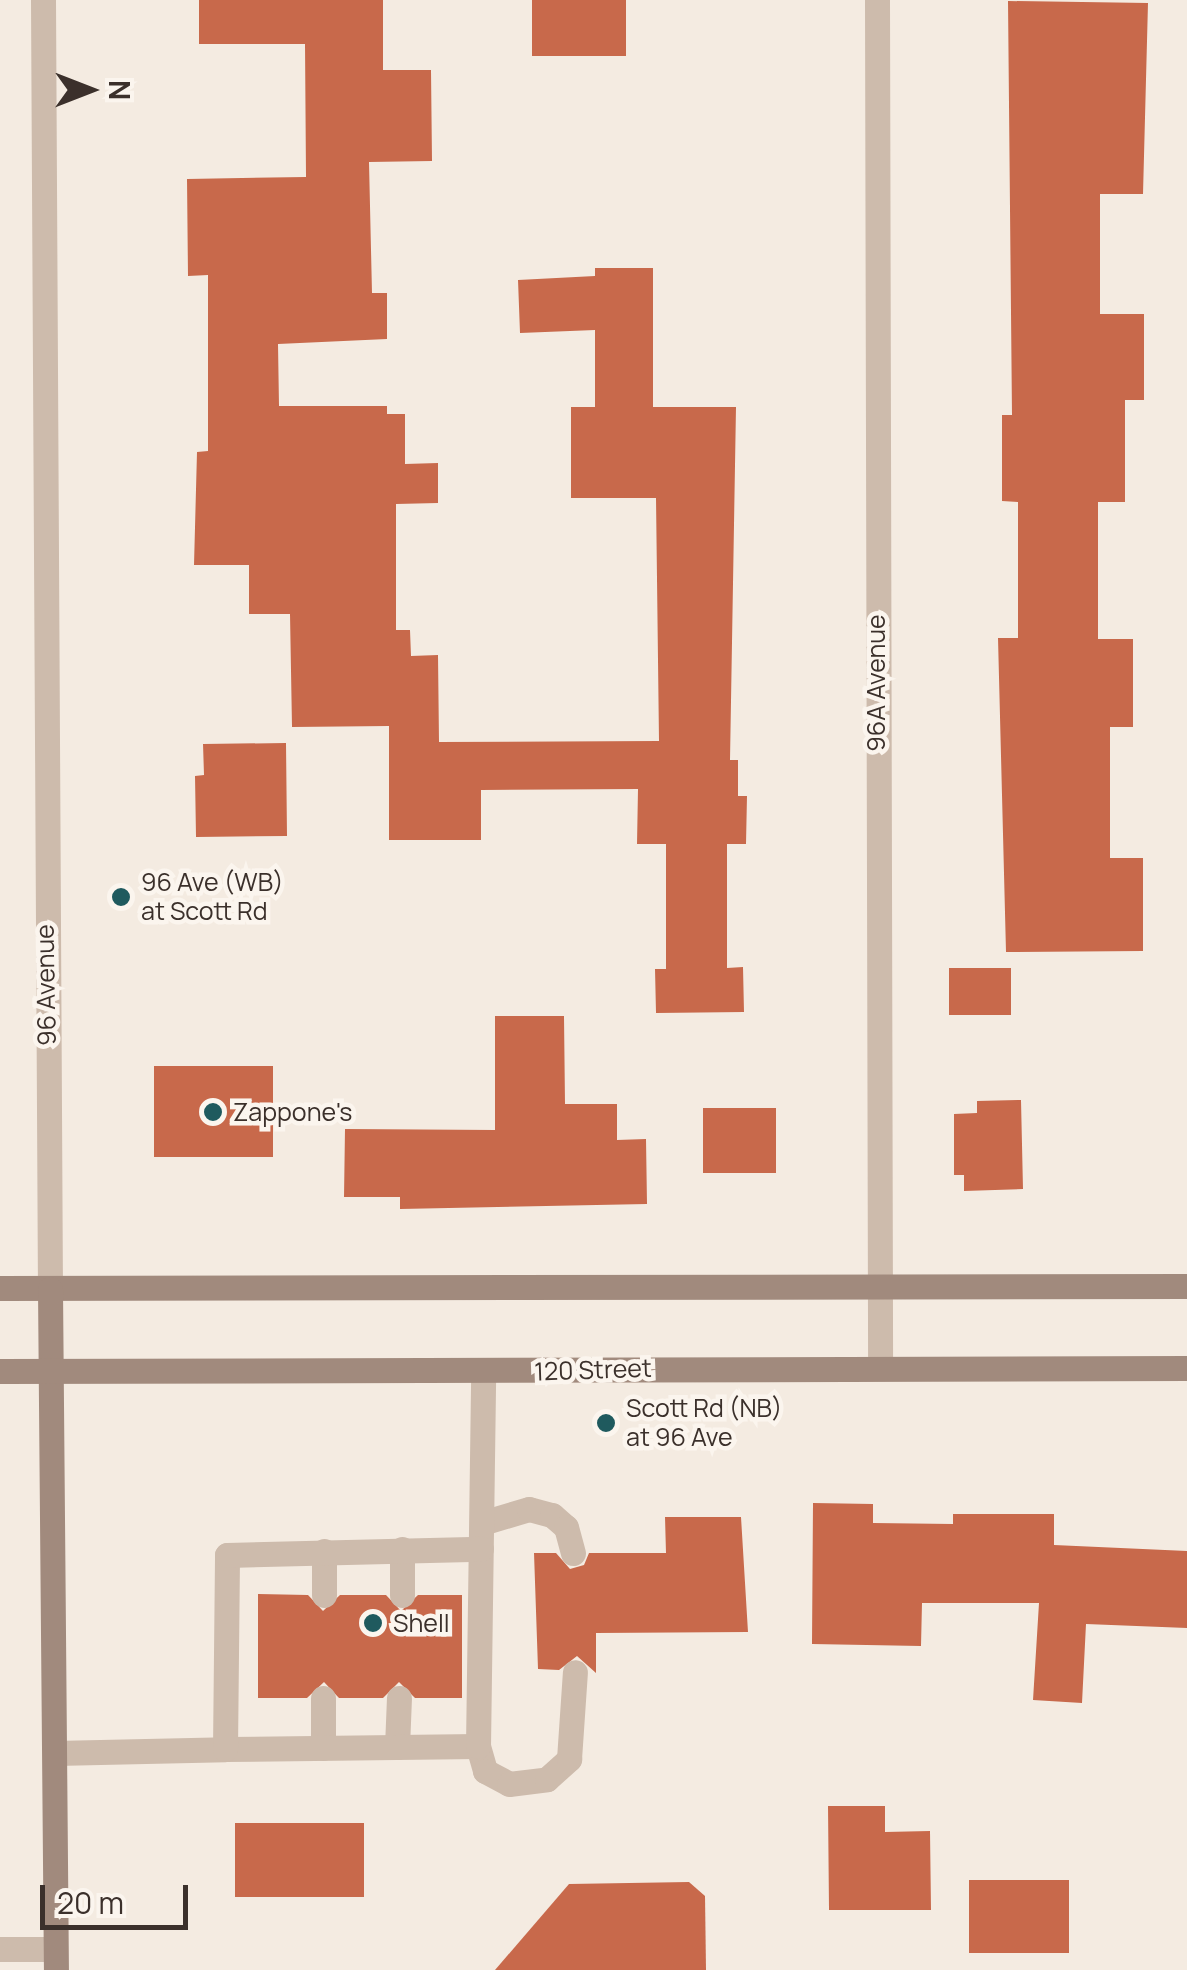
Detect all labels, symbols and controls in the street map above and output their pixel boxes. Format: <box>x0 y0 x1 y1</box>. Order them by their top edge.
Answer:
north arrow <box>40 40 140 140</box>
text: N <box>101 80 139 100</box>
street label: 96A Avenue <box>861 614 891 752</box>
place label: 96 Ave (WB) at Scott Rd <box>141 868 284 927</box>
marker: 96 Ave (WB) at Scott Rd <box>110 886 132 908</box>
street label: 96 Avenue <box>30 924 62 1046</box>
place label: Zappone's <box>233 1097 352 1127</box>
marker: Zappone's <box>202 1101 224 1123</box>
street label: 120 Street <box>534 1353 652 1387</box>
place label: Scott Rd (NB) at 96 Ave <box>626 1394 783 1453</box>
marker: Scott Rd (NB) at 96 Ave <box>595 1412 617 1434</box>
place label: Shell <box>393 1608 450 1638</box>
marker: Shell <box>362 1612 384 1634</box>
scale bar <box>45 1865 192 1927</box>
text: 20 m <box>57 1882 124 1923</box>

